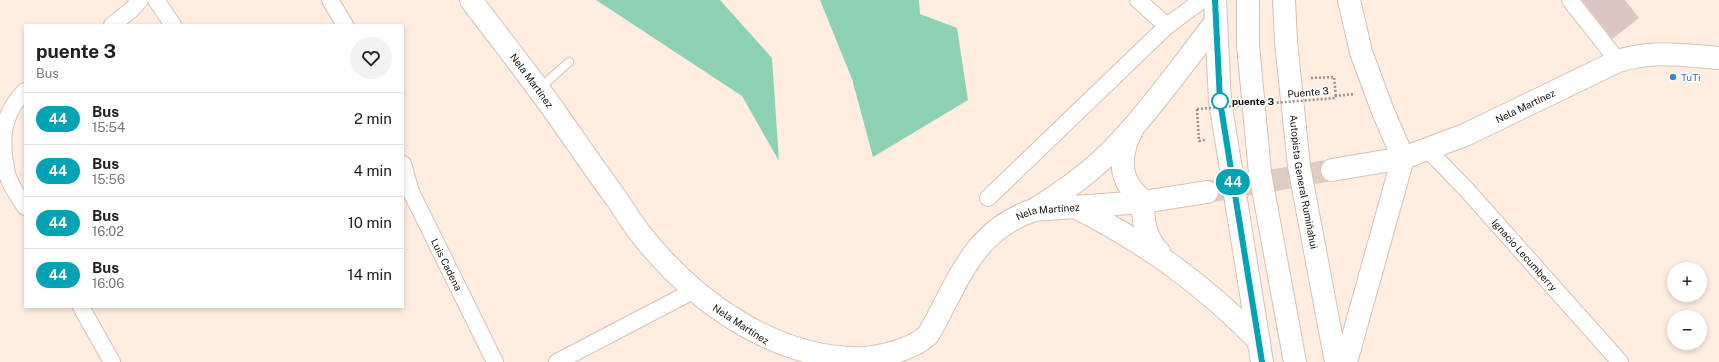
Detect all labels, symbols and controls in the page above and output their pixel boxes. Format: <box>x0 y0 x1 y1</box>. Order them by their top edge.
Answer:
button: heart <box>350 37 392 79</box>
text: puente 3 <box>36 40 116 62</box>
street label: Nela Martínez <box>508 51 556 110</box>
text: Bus <box>36 66 59 81</box>
place label: TuTi <box>1681 71 1701 83</box>
marker: TuTi <box>1668 72 1678 82</box>
street label: Puente 3 <box>1287 84 1329 100</box>
street label: Nela Martínez <box>1493 86 1557 125</box>
marker: puente 3 <box>1211 92 1229 110</box>
place label: puente 3 <box>1232 95 1274 107</box>
text: Bus <box>92 103 119 120</box>
text: 2 min <box>354 110 392 127</box>
text: 44 <box>49 111 67 127</box>
street label: Autopista General Rumiñahui <box>1288 114 1321 250</box>
text: 15:54 <box>92 120 125 135</box>
text: Bus <box>92 155 119 172</box>
text: 4 min <box>353 162 392 179</box>
text: 44 <box>49 163 67 179</box>
line badge: 44 <box>1215 169 1251 195</box>
text: 15:56 <box>92 172 125 187</box>
text: 44 <box>1224 174 1242 190</box>
street label: Nela Martínez <box>1014 201 1080 223</box>
text: Bus <box>92 207 119 224</box>
text: 10 min <box>348 214 392 231</box>
text: 44 <box>49 215 67 231</box>
street label: Ignacio Lecumberry <box>1489 216 1560 294</box>
text: 16:02 <box>92 224 124 239</box>
street label: Luis Cadena <box>429 236 465 293</box>
text: Bus <box>92 259 119 276</box>
map controls <box>1667 262 1707 350</box>
button: + <box>1667 262 1707 302</box>
text: 14 min <box>347 266 392 283</box>
text: 44 <box>49 267 67 283</box>
text: 16:06 <box>92 276 124 291</box>
street label: Nela Martínez <box>711 301 772 347</box>
button: − <box>1667 310 1707 350</box>

